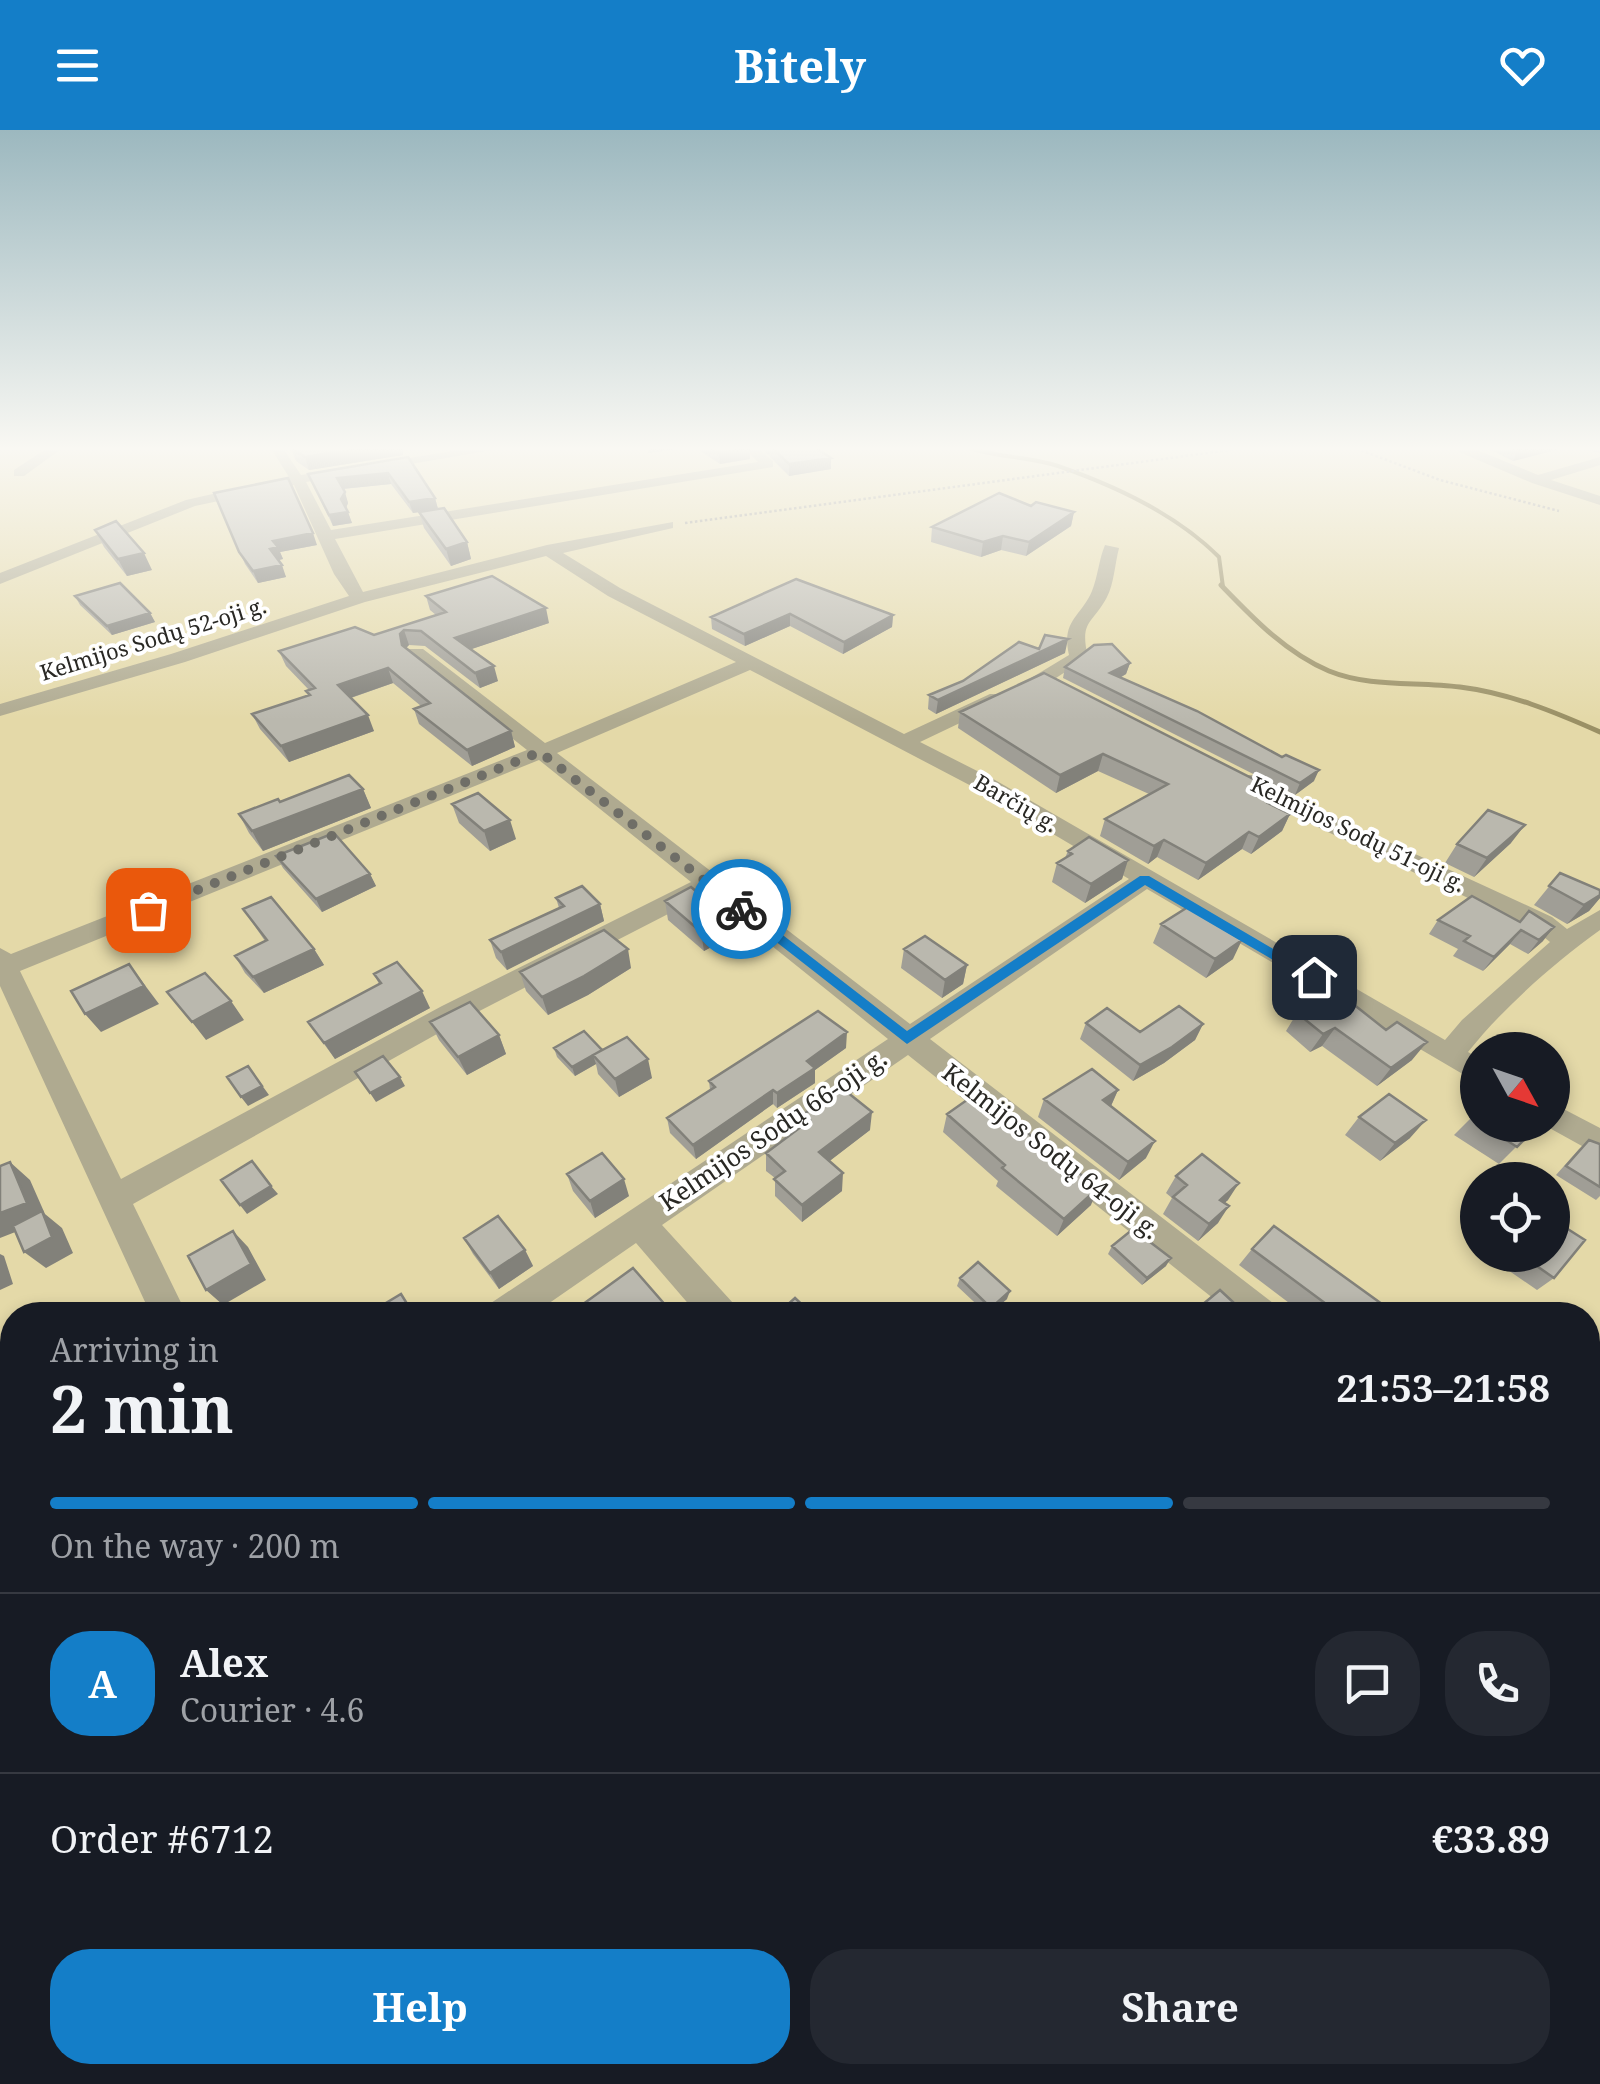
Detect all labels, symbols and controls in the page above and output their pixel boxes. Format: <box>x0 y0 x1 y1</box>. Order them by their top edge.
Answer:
text: Bitely <box>734 35 866 96</box>
icon: menu <box>50 38 105 93</box>
icon: heart <box>1495 38 1550 93</box>
street label: Kelmijos Sodų 52-oji g. <box>36 589 269 687</box>
street label: Barčių g. <box>969 766 1064 838</box>
street label: Kelmijos Sodų 51-oji g. <box>1246 768 1471 898</box>
courier <box>691 859 791 959</box>
pin <box>106 868 191 953</box>
icon: bike <box>714 882 769 937</box>
icon: bag <box>121 883 176 938</box>
pin <box>1272 935 1357 1020</box>
icon: home <box>1287 950 1342 1005</box>
north arrow <box>1460 1032 1570 1142</box>
map controls <box>1460 1032 1570 1272</box>
street label: Kelmijos Sodų 66-oji g. <box>652 1040 893 1218</box>
street label: Kelmijos Sodų 64-oji g. <box>936 1055 1167 1246</box>
button: locate <box>1460 1162 1570 1272</box>
text: Arriving in <box>50 1328 219 1371</box>
text: 21:53–21:58 <box>1336 1361 1550 1413</box>
text: 2 min <box>50 1364 234 1452</box>
text: On the way · 200 m <box>50 1524 340 1567</box>
button: chat <box>1315 1631 1420 1736</box>
button: phone <box>1445 1631 1550 1736</box>
text: Alex <box>180 1636 268 1688</box>
text: A <box>88 1657 117 1709</box>
text: Courier · 4.6 <box>180 1688 364 1731</box>
text: Order #6712 <box>50 1812 274 1864</box>
text: €33.89 <box>1432 1812 1550 1864</box>
button: Help <box>50 1949 790 2064</box>
button: Share <box>810 1949 1550 2064</box>

